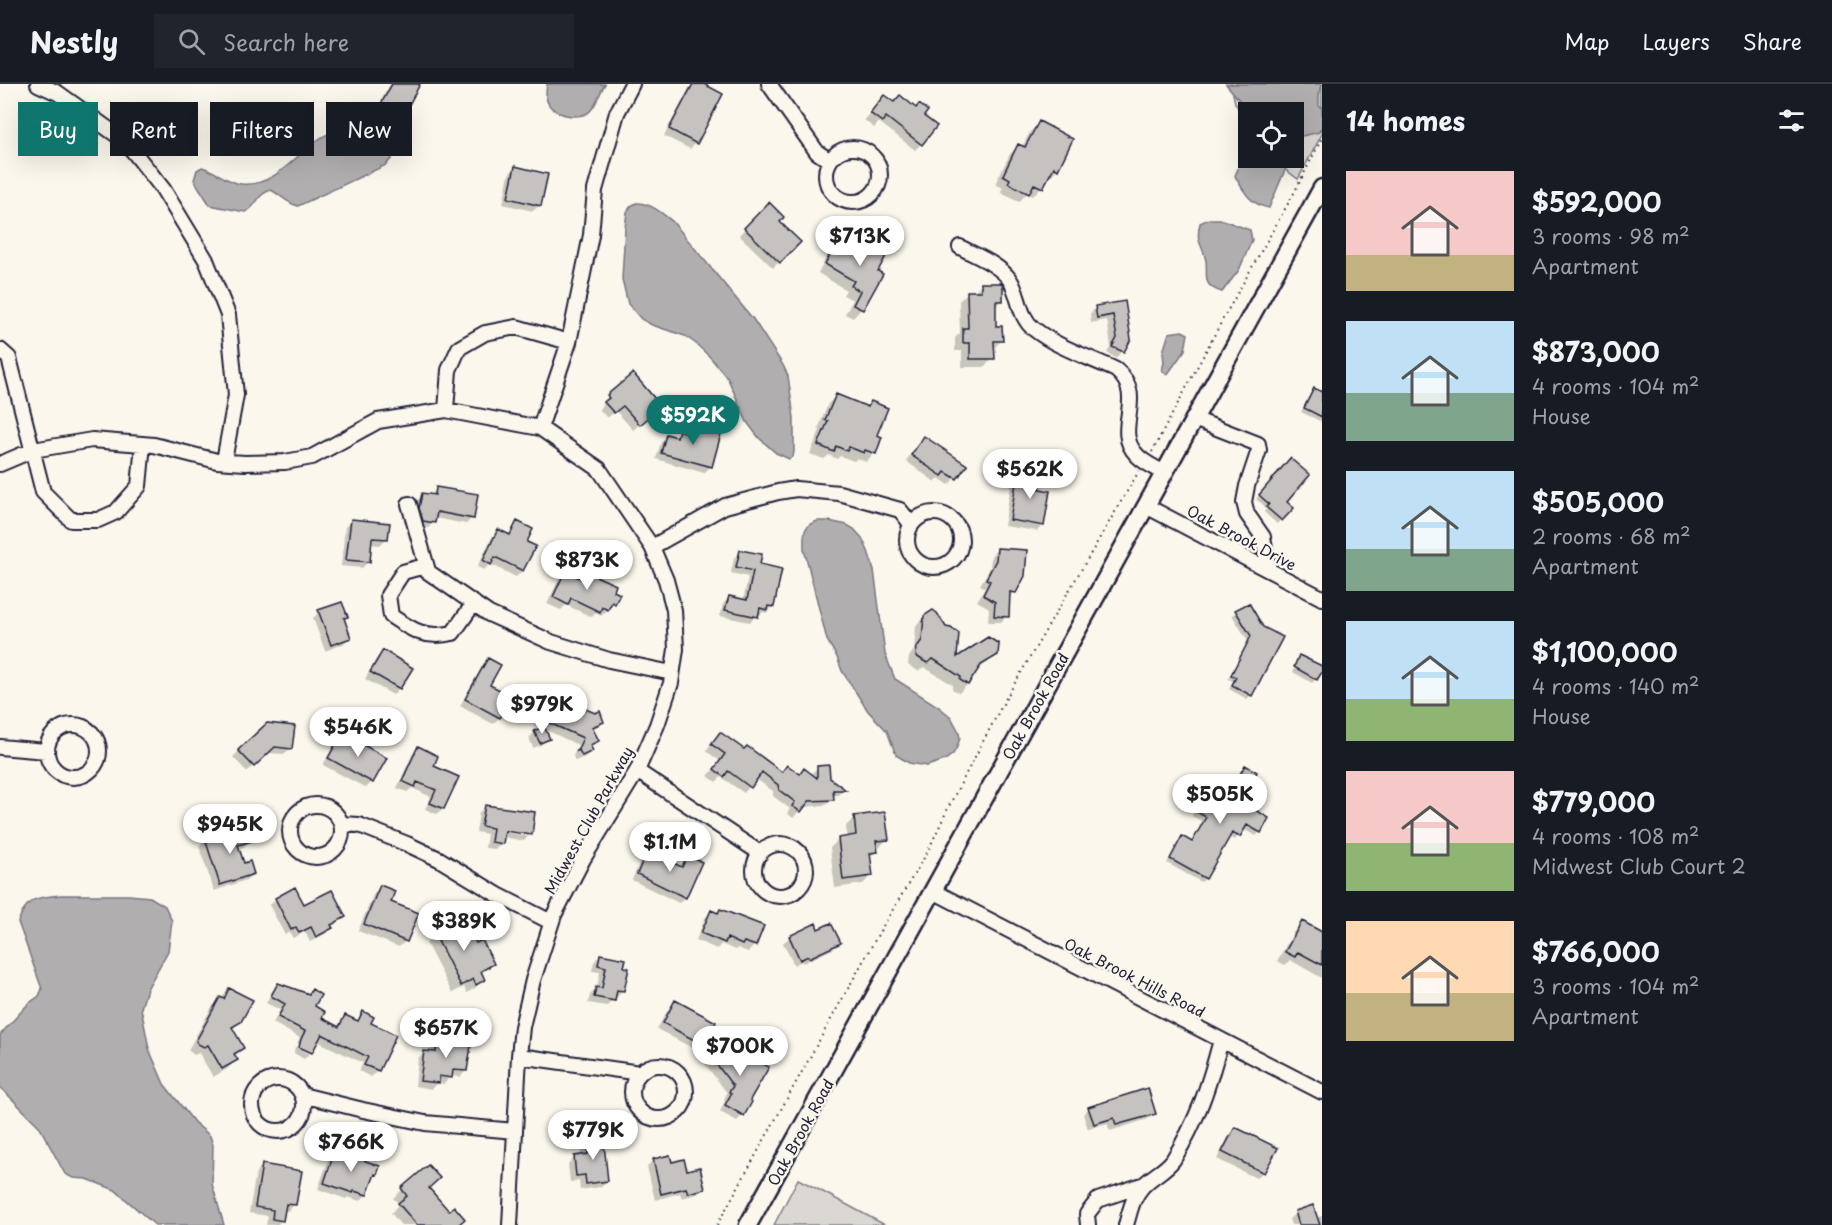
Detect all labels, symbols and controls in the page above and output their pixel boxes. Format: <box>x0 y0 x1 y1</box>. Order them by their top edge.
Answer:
search box <box>154 14 574 68</box>
text: Nestly <box>30 20 118 63</box>
icon: search <box>175 25 208 58</box>
text: Search here <box>223 25 349 58</box>
text: Map <box>1565 25 1609 57</box>
text: Layers <box>1642 25 1710 57</box>
text: Share <box>1743 25 1802 57</box>
text: 14 homes <box>1346 101 1465 140</box>
chip: Buy <box>18 102 98 156</box>
chip: Rent <box>110 102 198 156</box>
chip: Filters <box>210 102 314 156</box>
chip: New <box>326 102 412 156</box>
map controls <box>1238 102 1304 168</box>
button: locate <box>1238 102 1304 168</box>
icon: filters <box>1775 104 1808 137</box>
text: $592,000 <box>1532 182 1661 221</box>
icon: home <box>1394 195 1466 267</box>
pin: $713K <box>818 216 902 267</box>
text: $713K <box>829 220 891 250</box>
text: 3 rooms · 98 m² <box>1532 221 1690 251</box>
text: Apartment <box>1532 251 1639 281</box>
text: $873,000 <box>1532 332 1660 371</box>
icon: home <box>1394 345 1466 417</box>
text: 4 rooms · 104 m² <box>1532 371 1699 401</box>
pin: $592K <box>651 395 735 446</box>
text: $592K <box>660 399 726 429</box>
text: House <box>1532 401 1591 431</box>
pin: $562K <box>988 449 1072 500</box>
text: $562K <box>997 453 1063 483</box>
text: $505,000 <box>1532 482 1664 521</box>
icon: home <box>1394 495 1466 567</box>
street label: Oak Brook Drive <box>1183 498 1301 576</box>
text: 2 rooms · 68 m² <box>1532 521 1691 551</box>
pin: $873K <box>545 540 629 591</box>
text: $873K <box>555 544 619 574</box>
text: Apartment <box>1532 551 1639 581</box>
text: $1,100,000 <box>1532 632 1678 671</box>
icon: home <box>1394 645 1466 717</box>
street label: Oak Brook Road <box>996 648 1074 764</box>
text: 4 rooms · 140 m² <box>1532 671 1699 701</box>
pin: $979K <box>500 684 584 735</box>
text: $979K <box>510 688 574 718</box>
text: House <box>1532 701 1591 731</box>
pin: $546K <box>316 707 400 758</box>
text: $546K <box>324 711 393 741</box>
street label: Midwest Club Parkway <box>538 742 638 898</box>
pin: $505K <box>1178 774 1262 825</box>
text: $505K <box>1186 778 1254 808</box>
text: $779,000 <box>1532 782 1655 821</box>
icon: home <box>1394 795 1466 867</box>
pin: $945K <box>188 804 272 855</box>
text: $945K <box>197 808 263 838</box>
text: 4 rooms · 108 m² <box>1532 821 1699 851</box>
pin: $1.1M <box>628 822 712 873</box>
text: $1.1M <box>643 826 697 856</box>
text: Midwest Club Court 2 <box>1532 851 1746 881</box>
pin: $389K <box>422 901 506 952</box>
text: $389K <box>432 905 496 935</box>
street label: Oak Brook Hills Road <box>1060 931 1210 1023</box>
text: $766,000 <box>1532 932 1660 971</box>
icon: home <box>1394 945 1466 1017</box>
text: 3 rooms · 104 m² <box>1532 971 1699 1001</box>
text: Apartment <box>1532 1001 1639 1031</box>
pin: $657K <box>404 1008 488 1059</box>
text: $657K <box>414 1012 478 1042</box>
pin: $700K <box>698 1026 782 1077</box>
text: $700K <box>706 1030 774 1060</box>
street label: Oak Brook Road <box>761 1074 839 1190</box>
pin: $779K <box>551 1110 635 1161</box>
text: $779K <box>562 1114 624 1144</box>
pin: $766K <box>309 1122 393 1173</box>
text: $766K <box>318 1126 384 1156</box>

